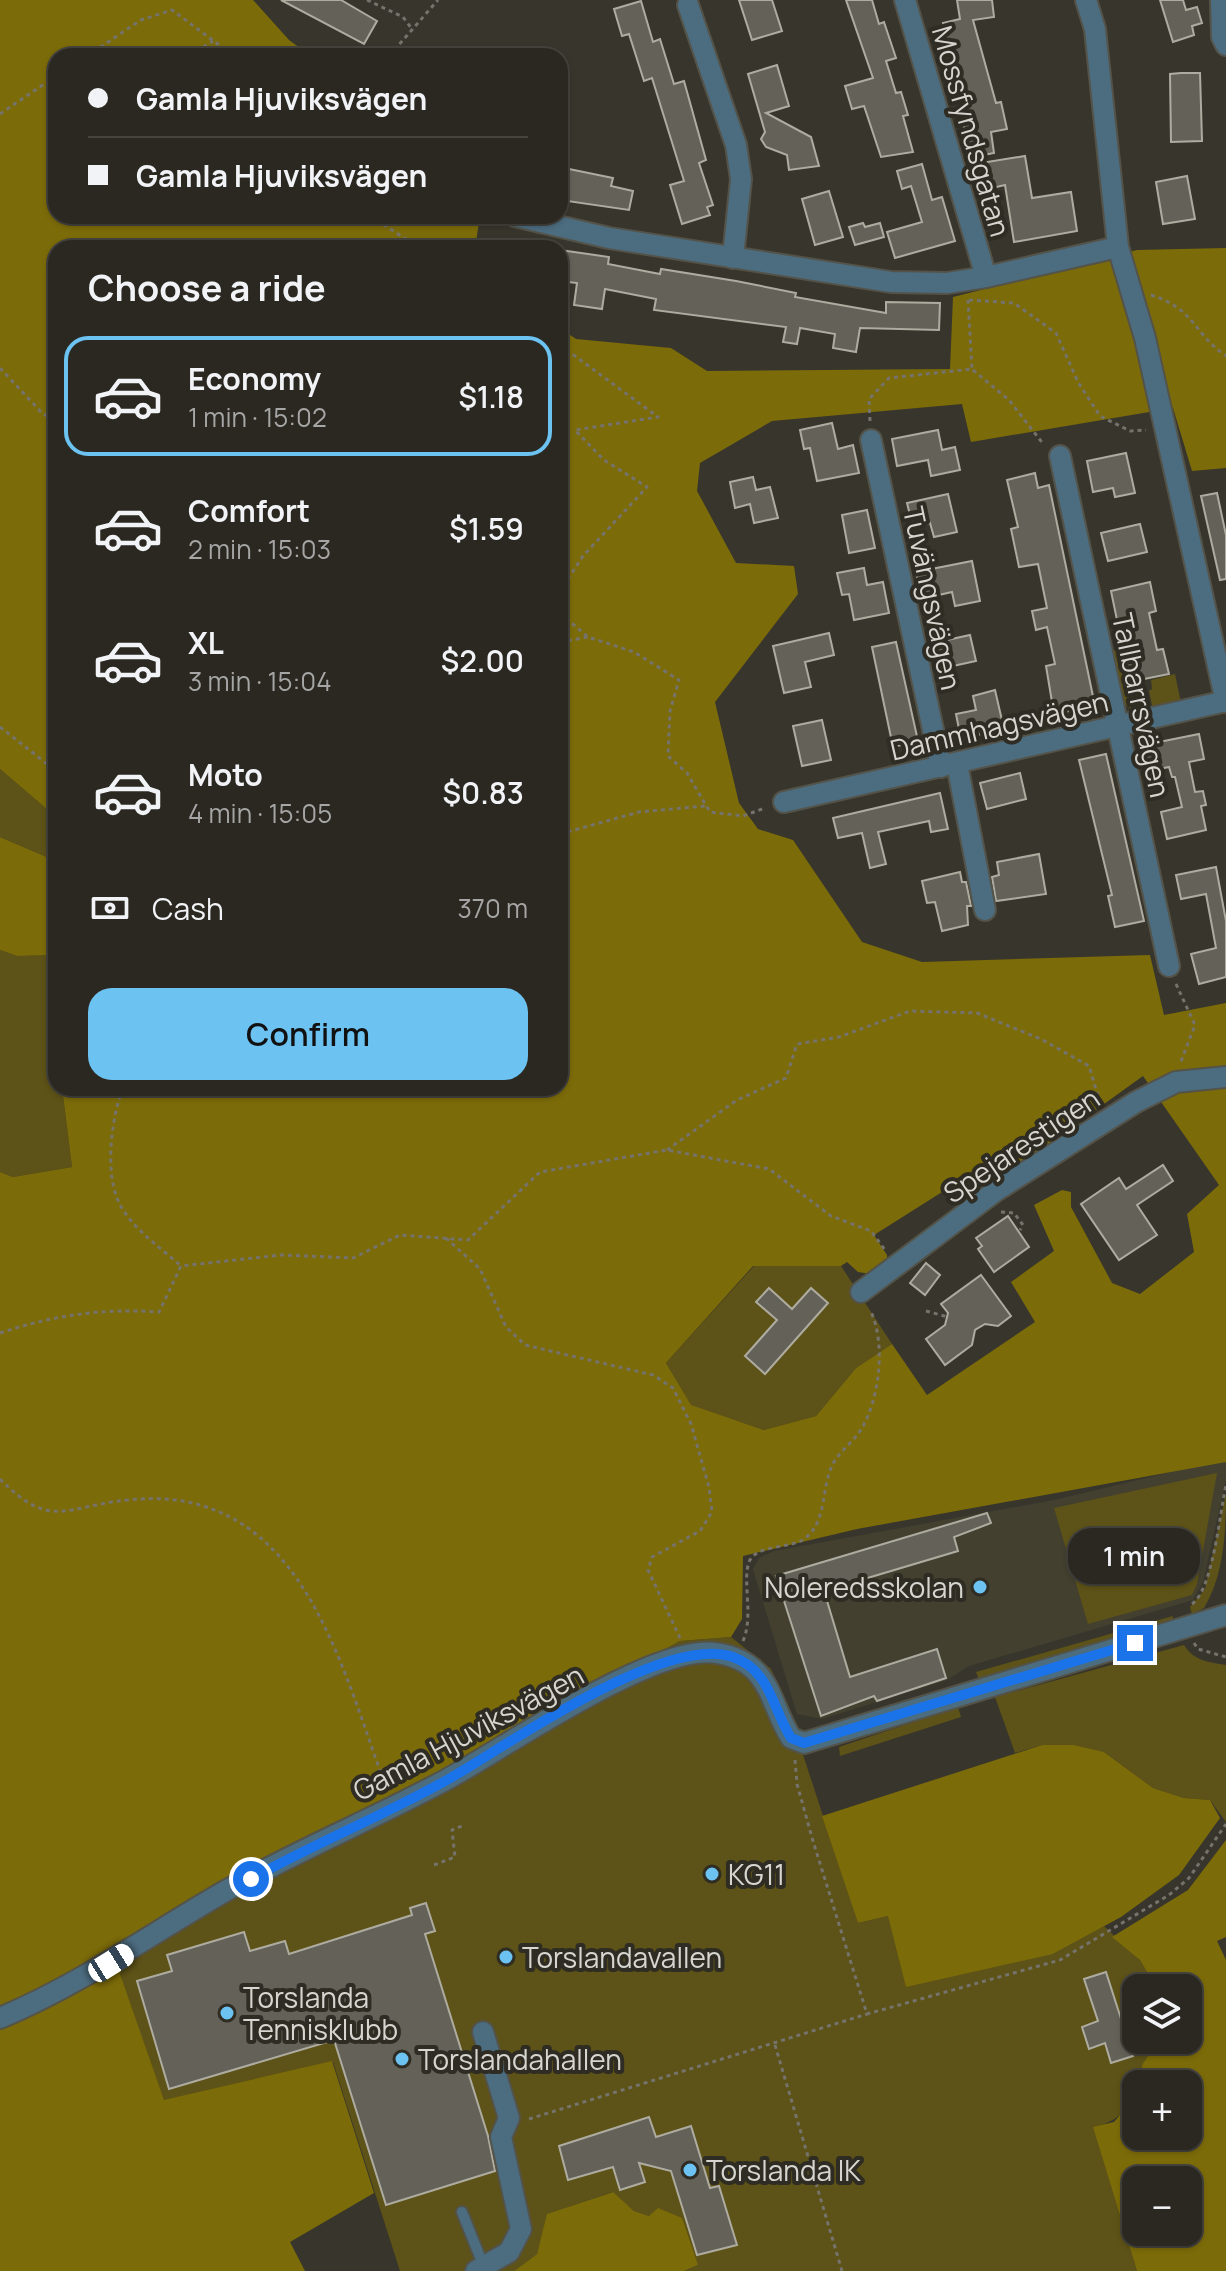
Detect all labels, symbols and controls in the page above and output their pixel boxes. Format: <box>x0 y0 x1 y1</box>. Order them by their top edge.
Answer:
street label: Mossfyndsgatan <box>924 21 1020 241</box>
text: Gamla Hjuviksvägen <box>136 78 427 119</box>
text: Gamla Hjuviksvägen <box>136 155 427 196</box>
text: Choose a ride <box>88 263 326 312</box>
text: Economy <box>188 358 321 399</box>
icon: car <box>92 360 164 432</box>
text: $1.18 <box>458 376 524 417</box>
text: 1 min · 15:02 <box>188 399 327 435</box>
text: Comfort <box>188 490 310 531</box>
icon: car <box>92 492 164 564</box>
street label: Tuvängsvägen <box>895 503 971 693</box>
text: $1.59 <box>449 508 524 549</box>
text: 2 min · 15:03 <box>188 531 331 567</box>
street label: Tallbarrsvägen <box>1104 609 1180 801</box>
text: XL <box>188 622 224 663</box>
icon: car <box>92 624 164 696</box>
text: $2.00 <box>441 640 524 681</box>
text: 3 min · 15:04 <box>188 663 332 699</box>
street label: Dammhagsvägen <box>886 681 1112 769</box>
text: Moto <box>188 754 263 795</box>
icon: car <box>92 756 164 828</box>
text: $0.83 <box>442 772 524 813</box>
text: 4 min · 15:05 <box>188 795 332 831</box>
icon: cash <box>88 886 132 930</box>
text: Cash <box>152 888 224 929</box>
text: 370 m <box>457 890 528 926</box>
button: Confirm <box>88 988 528 1080</box>
street label: Spejarestigen <box>936 1079 1106 1211</box>
callout: 1 min <box>1069 1527 1201 1583</box>
text: 1 min <box>1103 1538 1165 1574</box>
place label: Noleredsskolan <box>764 1568 964 1606</box>
marker: Noleredsskolan <box>971 1578 989 1596</box>
route end <box>1117 1625 1153 1661</box>
street label: Gamla Hjuviksvägen <box>346 1655 590 1809</box>
place label: KG11 <box>728 1855 785 1893</box>
route start <box>233 1861 269 1897</box>
marker: KG11 <box>703 1865 721 1883</box>
place label: Torslandavallen <box>522 1938 722 1976</box>
car <box>84 1940 138 1986</box>
marker: Torslandavallen <box>497 1948 515 1966</box>
map controls <box>1122 1974 1202 2246</box>
button: layers <box>1122 1974 1202 2054</box>
place label: Torslanda Tennisklubb <box>243 1978 398 2048</box>
marker: Torslanda Tennisklubb <box>218 2004 236 2022</box>
place label: Torslandahallen <box>418 2040 622 2078</box>
marker: Torslandahallen <box>393 2050 411 2068</box>
button: + <box>1122 2070 1202 2150</box>
place label: Torslanda IK <box>706 2151 861 2189</box>
marker: Torslanda IK <box>681 2161 699 2179</box>
button: − <box>1122 2166 1202 2246</box>

